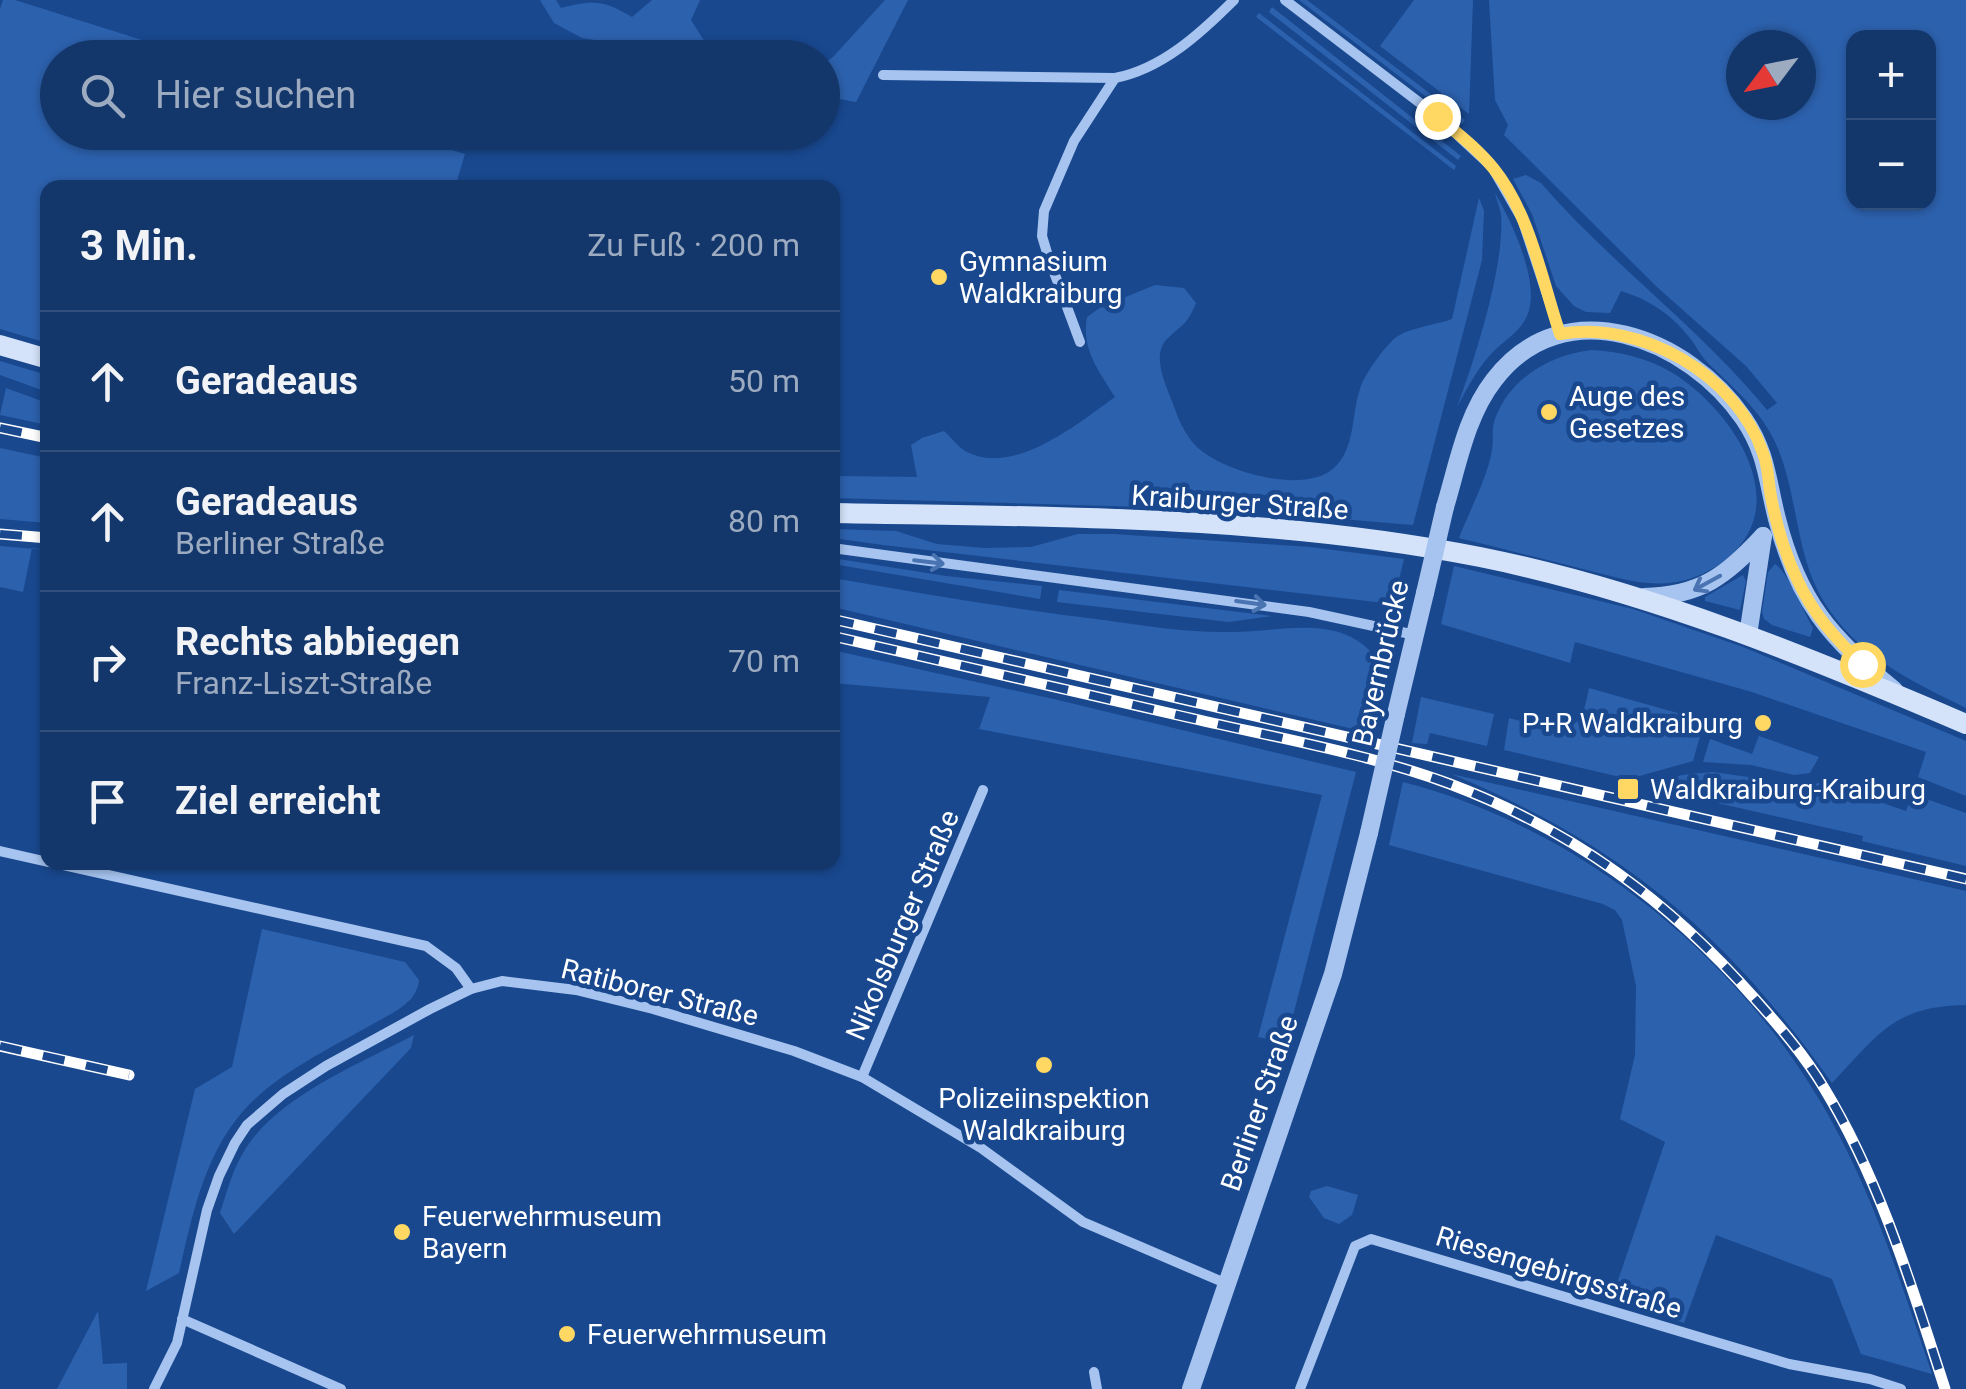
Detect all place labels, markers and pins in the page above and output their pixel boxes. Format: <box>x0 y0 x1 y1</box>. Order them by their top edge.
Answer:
place label: Gymnasium Waldkraiburg <box>959 245 1123 310</box>
marker: Gymnasium Waldkraiburg <box>928 266 950 288</box>
place label: Auge des Gesetzes <box>1569 380 1685 445</box>
marker: Auge des Gesetzes <box>1538 401 1560 423</box>
place label: P+R Waldkraiburg <box>1522 707 1743 740</box>
marker: P+R Waldkraiburg <box>1752 712 1774 734</box>
place label: Waldkraiburg-Kraiburg <box>1650 773 1926 806</box>
marker: Waldkraiburg-Kraiburg <box>1615 776 1641 802</box>
marker: Polizeiinspektion Waldkraiburg <box>1033 1054 1055 1076</box>
place label: Polizeiinspektion Waldkraiburg <box>938 1082 1150 1147</box>
place label: Feuerwehrmuseum Bayern <box>422 1200 662 1265</box>
marker: Feuerwehrmuseum Bayern <box>391 1221 413 1243</box>
place label: Feuerwehrmuseum <box>587 1318 827 1351</box>
marker: Feuerwehrmuseum <box>556 1323 578 1345</box>

